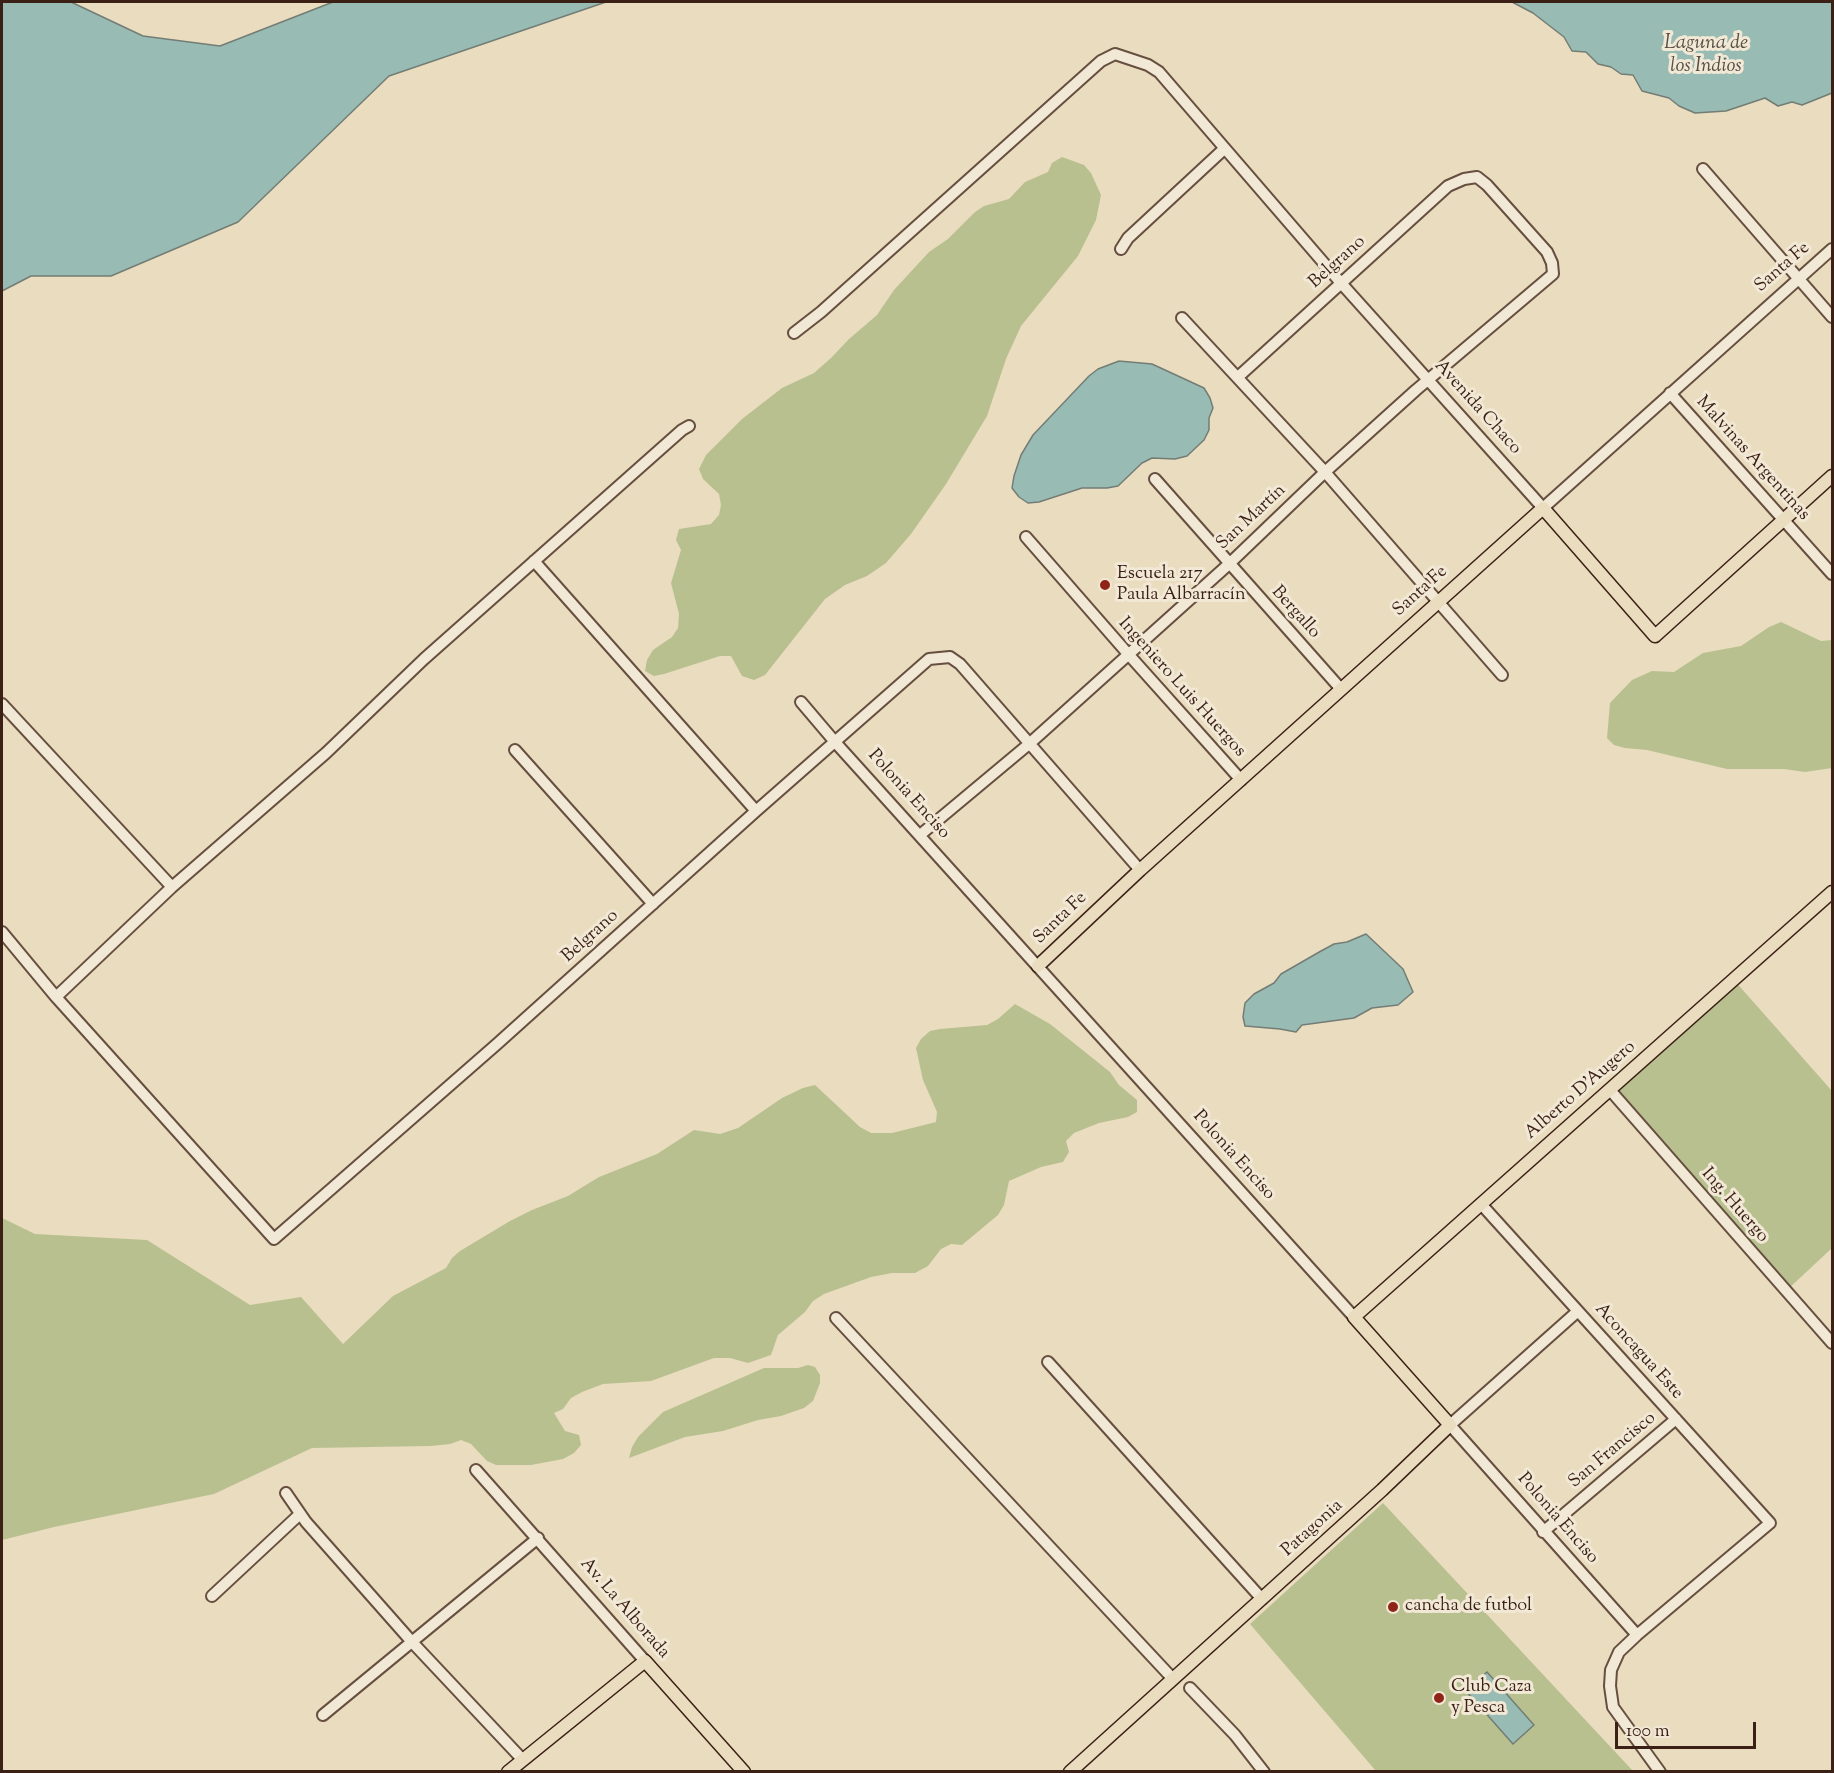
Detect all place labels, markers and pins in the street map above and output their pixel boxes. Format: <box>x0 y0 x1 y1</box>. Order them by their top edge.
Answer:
place label: Escuela 217 Paula Albarracín <box>1117 564 1246 606</box>
marker: Escuela 217 Paula Albarracín <box>1098 578 1112 592</box>
place label: cancha de futbol <box>1405 1596 1532 1618</box>
marker: cancha de futbol <box>1386 1600 1400 1614</box>
place label: Club Caza y Pesca <box>1451 1677 1532 1720</box>
marker: Club Caza y Pesca <box>1432 1691 1446 1705</box>

